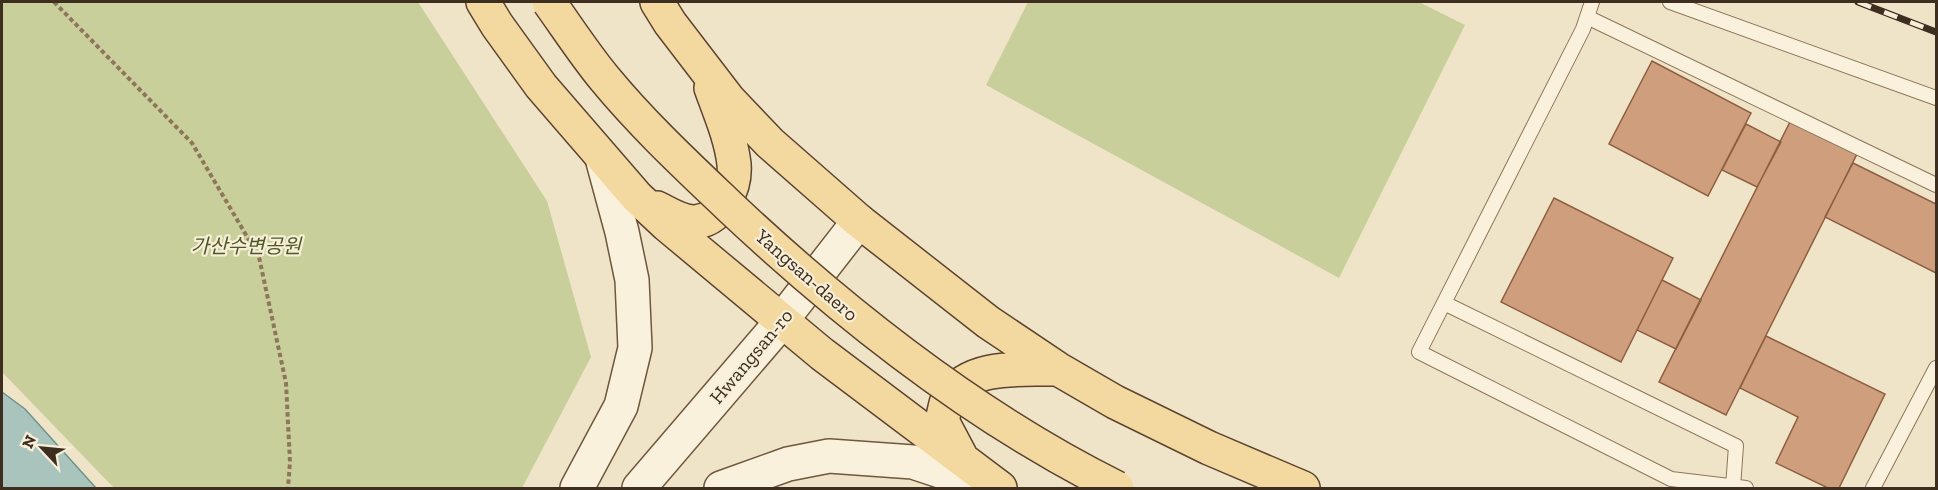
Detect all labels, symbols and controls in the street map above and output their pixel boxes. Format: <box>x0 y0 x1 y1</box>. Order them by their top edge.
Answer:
street label: Yangsan-daero <box>750 223 863 326</box>
park label: 가산수변공원 <box>191 234 303 258</box>
street label: Hwangsan-ro <box>704 304 798 408</box>
north arrow <box>12 418 72 478</box>
text: N <box>18 432 40 451</box>

